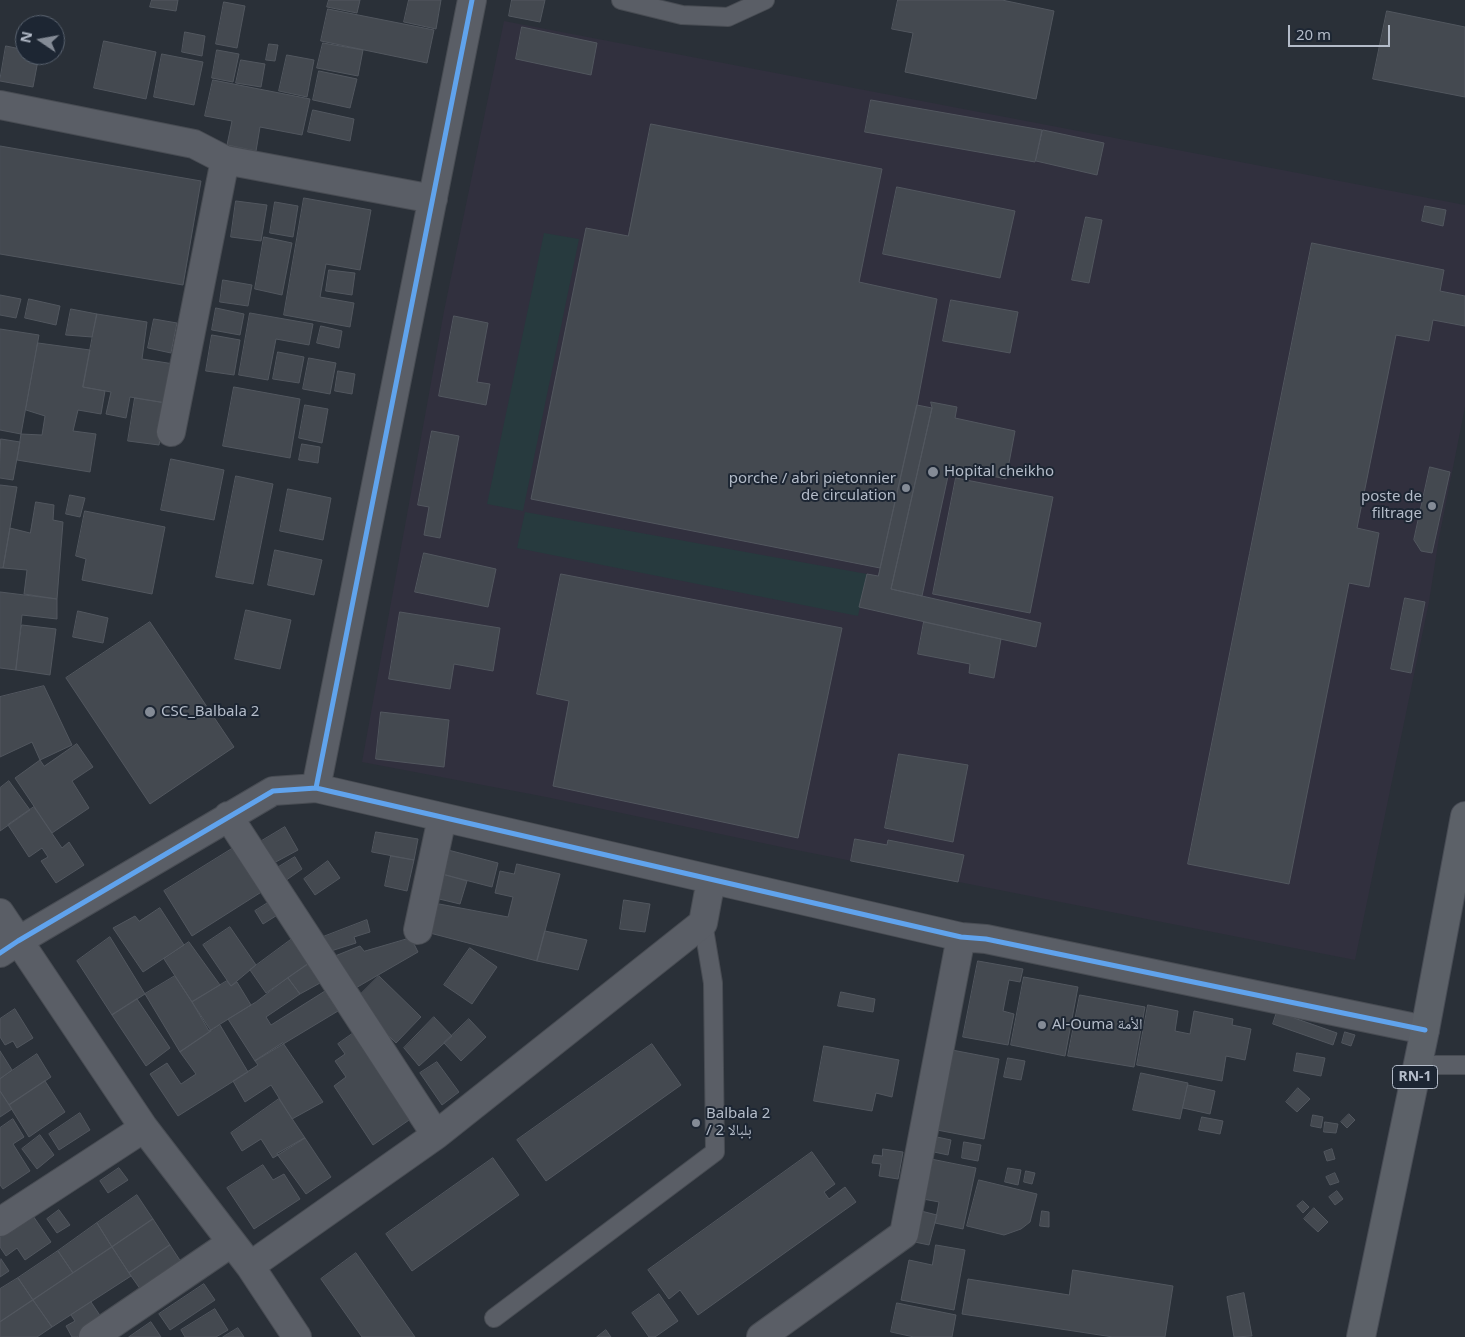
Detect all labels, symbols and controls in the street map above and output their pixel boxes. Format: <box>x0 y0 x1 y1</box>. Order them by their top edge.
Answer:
north arrow <box>15 15 65 65</box>
scale bar <box>1290 15 1392 47</box>
text: 20 m <box>1296 24 1331 44</box>
text: N <box>15 29 36 45</box>
place label: Hopital cheikho <box>944 463 1054 481</box>
marker: Hopital cheikho <box>926 465 940 479</box>
place label: porche / abri pietonnier de circulation <box>729 470 896 505</box>
marker: porche / abri pietonnier de circulation <box>900 482 912 494</box>
place label: poste de filtrage <box>1361 488 1422 523</box>
marker: poste de filtrage <box>1426 500 1438 512</box>
place label: CSC_Balbala 2 <box>161 703 259 721</box>
marker: CSC_Balbala 2 <box>143 705 157 719</box>
place label: Al-Ouma الأمة <box>1052 1016 1143 1034</box>
marker: Al-Ouma الأمة <box>1036 1019 1048 1031</box>
road number: RN-1 <box>1392 1066 1438 1088</box>
place label: Balbala 2 / بلبالا 2 <box>706 1105 770 1140</box>
marker: Balbala 2 / بلبالا 2 <box>690 1117 702 1129</box>

